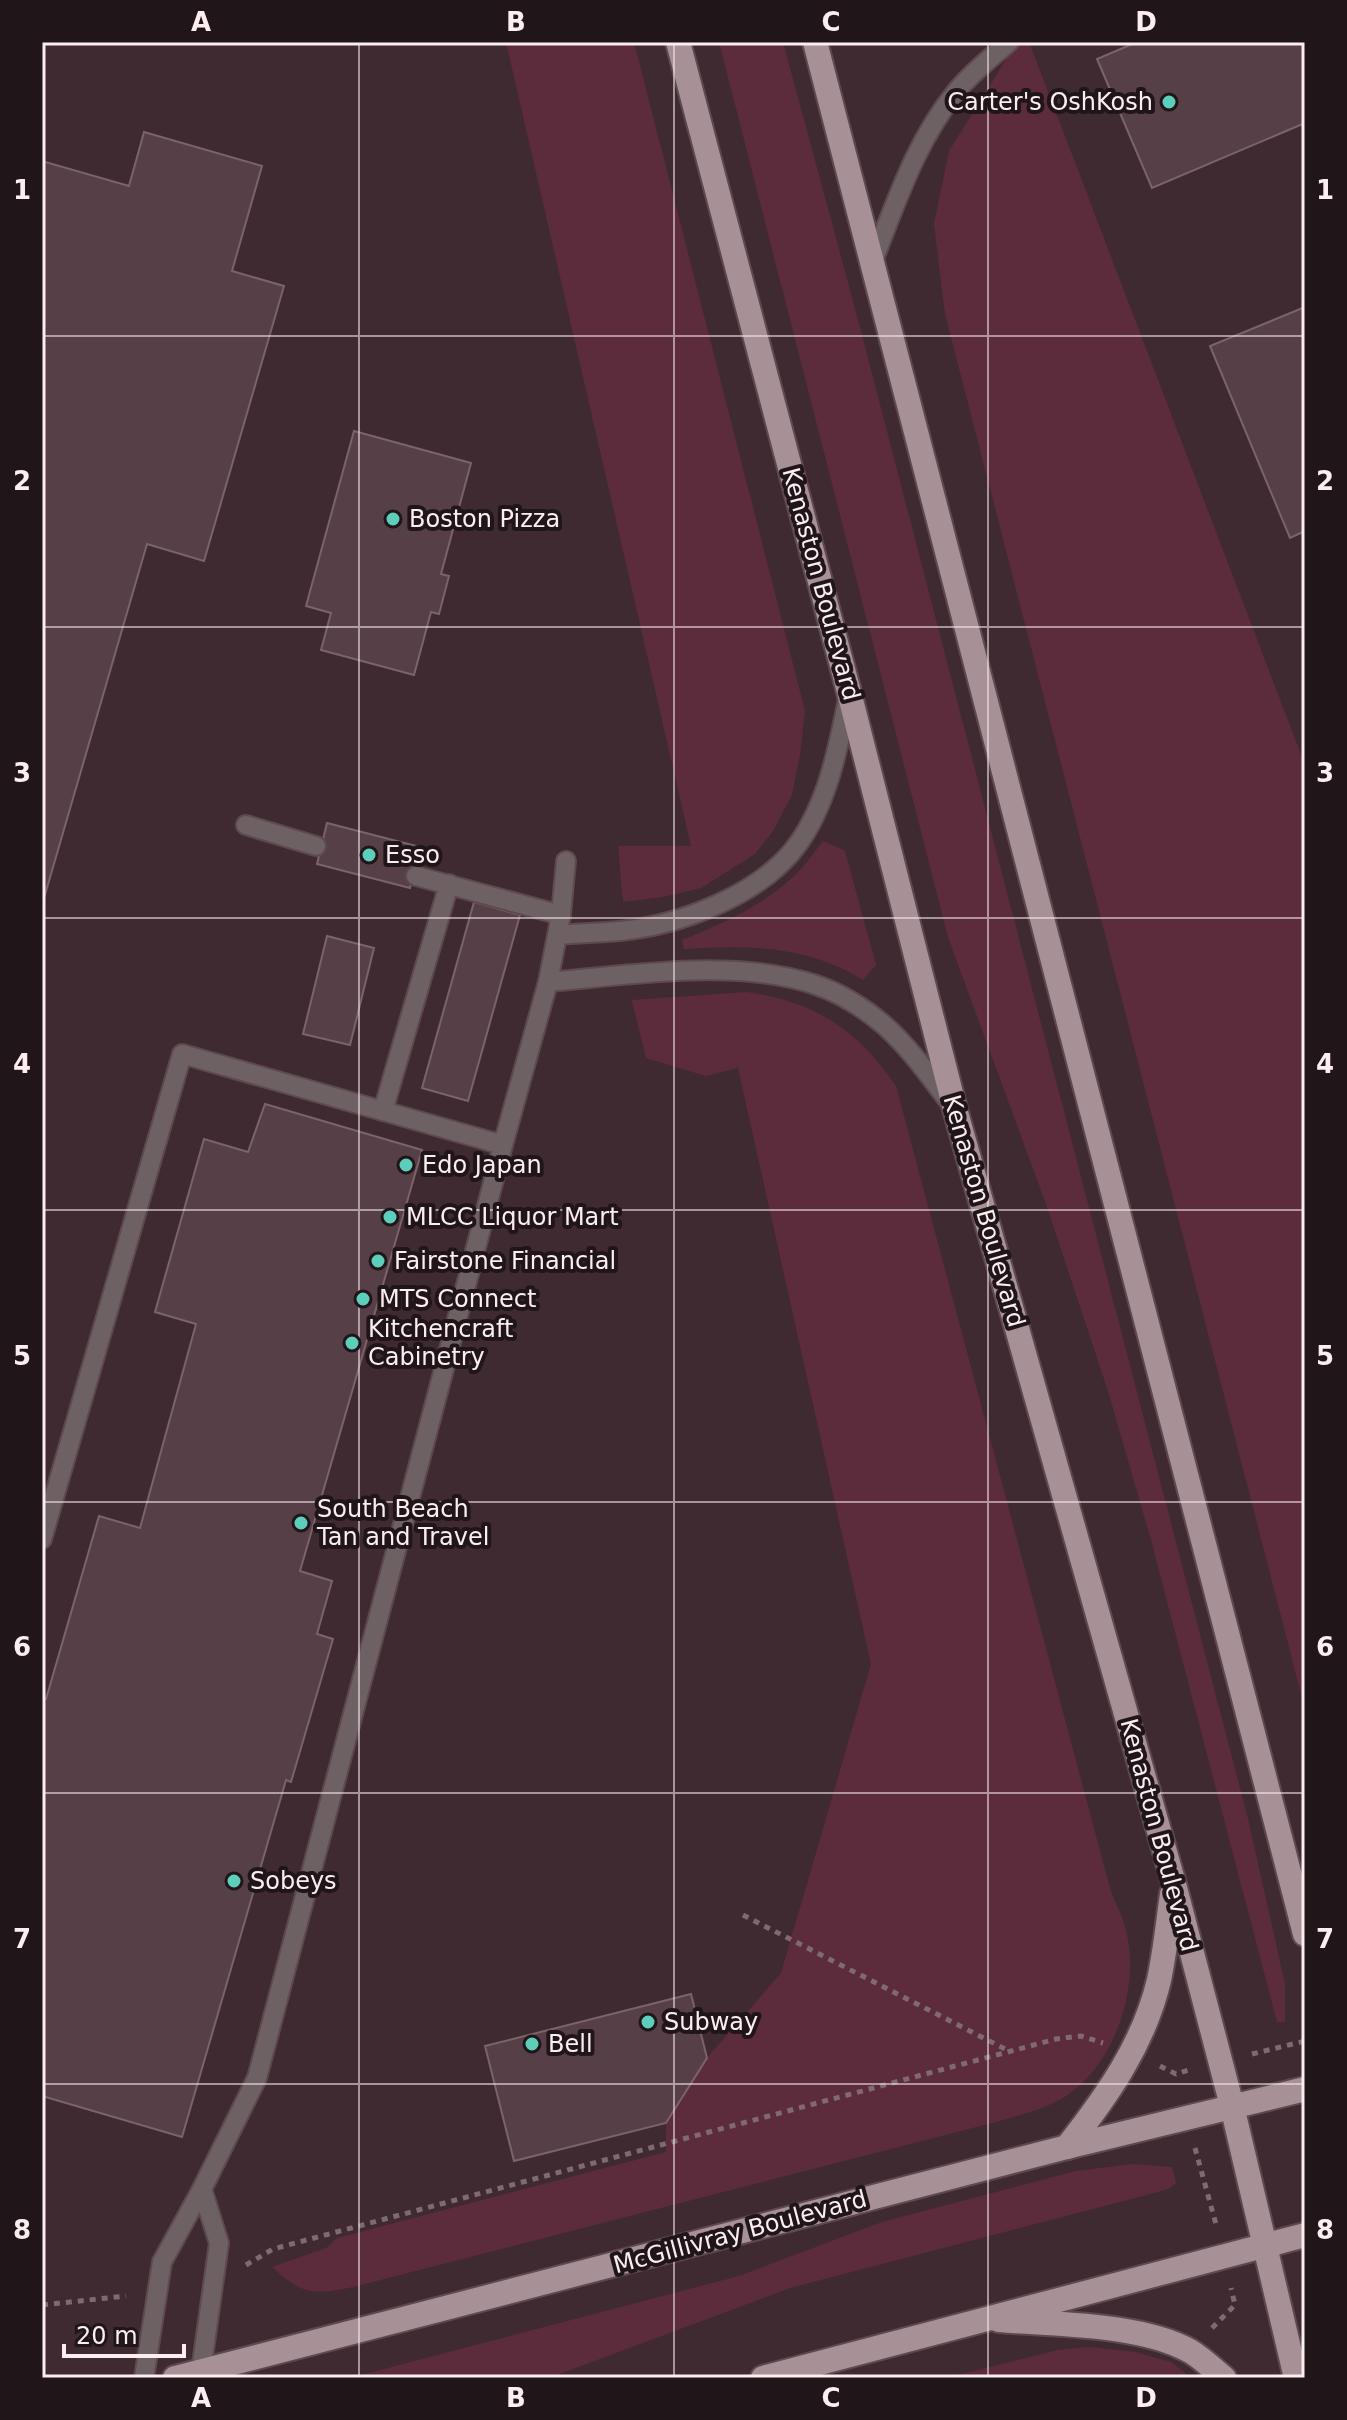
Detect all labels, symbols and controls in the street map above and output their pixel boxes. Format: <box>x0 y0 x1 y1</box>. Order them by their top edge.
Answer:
text: A <box>191 7 211 37</box>
text: B <box>506 7 526 37</box>
text: C <box>821 7 841 37</box>
text: D <box>1135 7 1157 37</box>
place label: Carter's OshKosh <box>947 88 1153 116</box>
marker: Carter's OshKosh <box>1160 93 1178 111</box>
text: 1 <box>13 175 31 205</box>
text: 1 <box>1316 175 1334 205</box>
street label: Kenaston Boulevard <box>776 464 866 704</box>
text: 2 <box>13 466 31 496</box>
text: 2 <box>1316 466 1334 496</box>
place label: Boston Pizza <box>409 505 560 533</box>
marker: Boston Pizza <box>384 510 402 528</box>
text: 3 <box>13 758 31 788</box>
text: 3 <box>1316 758 1334 788</box>
place label: Esso <box>385 841 440 869</box>
marker: Esso <box>360 846 378 864</box>
text: 4 <box>13 1049 31 1079</box>
text: 4 <box>1316 1049 1334 1079</box>
street label: Kenaston Boulevard <box>937 1092 1031 1330</box>
place label: Edo Japan <box>422 1151 542 1179</box>
marker: Edo Japan <box>397 1156 415 1174</box>
place label: MLCC Liquor Mart <box>406 1203 619 1231</box>
marker: MLCC Liquor Mart <box>381 1208 399 1226</box>
place label: Fairstone Financial <box>394 1247 616 1275</box>
marker: Fairstone Financial <box>369 1252 387 1270</box>
place label: MTS Connect <box>379 1285 536 1313</box>
marker: MTS Connect <box>354 1290 372 1308</box>
place label: Kitchencraft Cabinetry <box>368 1315 513 1371</box>
marker: Kitchencraft Cabinetry <box>343 1334 361 1352</box>
text: 5 <box>13 1341 31 1371</box>
text: 5 <box>1316 1341 1334 1371</box>
place label: South Beach Tan and Travel <box>316 1495 489 1551</box>
marker: South Beach Tan and Travel <box>292 1514 310 1532</box>
text: 6 <box>13 1632 31 1662</box>
text: 6 <box>1316 1632 1334 1662</box>
street label: Kenaston Boulevard <box>1114 1715 1204 1955</box>
place label: Sobeys <box>250 1867 337 1895</box>
marker: Sobeys <box>225 1872 243 1890</box>
text: 7 <box>13 1924 31 1954</box>
text: 7 <box>1316 1924 1334 1954</box>
place label: Subway <box>664 2008 758 2036</box>
marker: Subway <box>639 2013 657 2031</box>
place label: Bell <box>548 2030 593 2058</box>
marker: Bell <box>523 2035 541 2053</box>
street label: McGillivray Boulevard <box>610 2185 870 2279</box>
text: 8 <box>13 2215 31 2245</box>
text: 8 <box>1316 2215 1334 2245</box>
scale bar <box>64 2308 184 2358</box>
text: 20 m <box>76 2322 138 2350</box>
text: A <box>191 2383 211 2413</box>
text: B <box>506 2383 526 2413</box>
text: C <box>821 2383 841 2413</box>
text: D <box>1135 2383 1157 2413</box>

